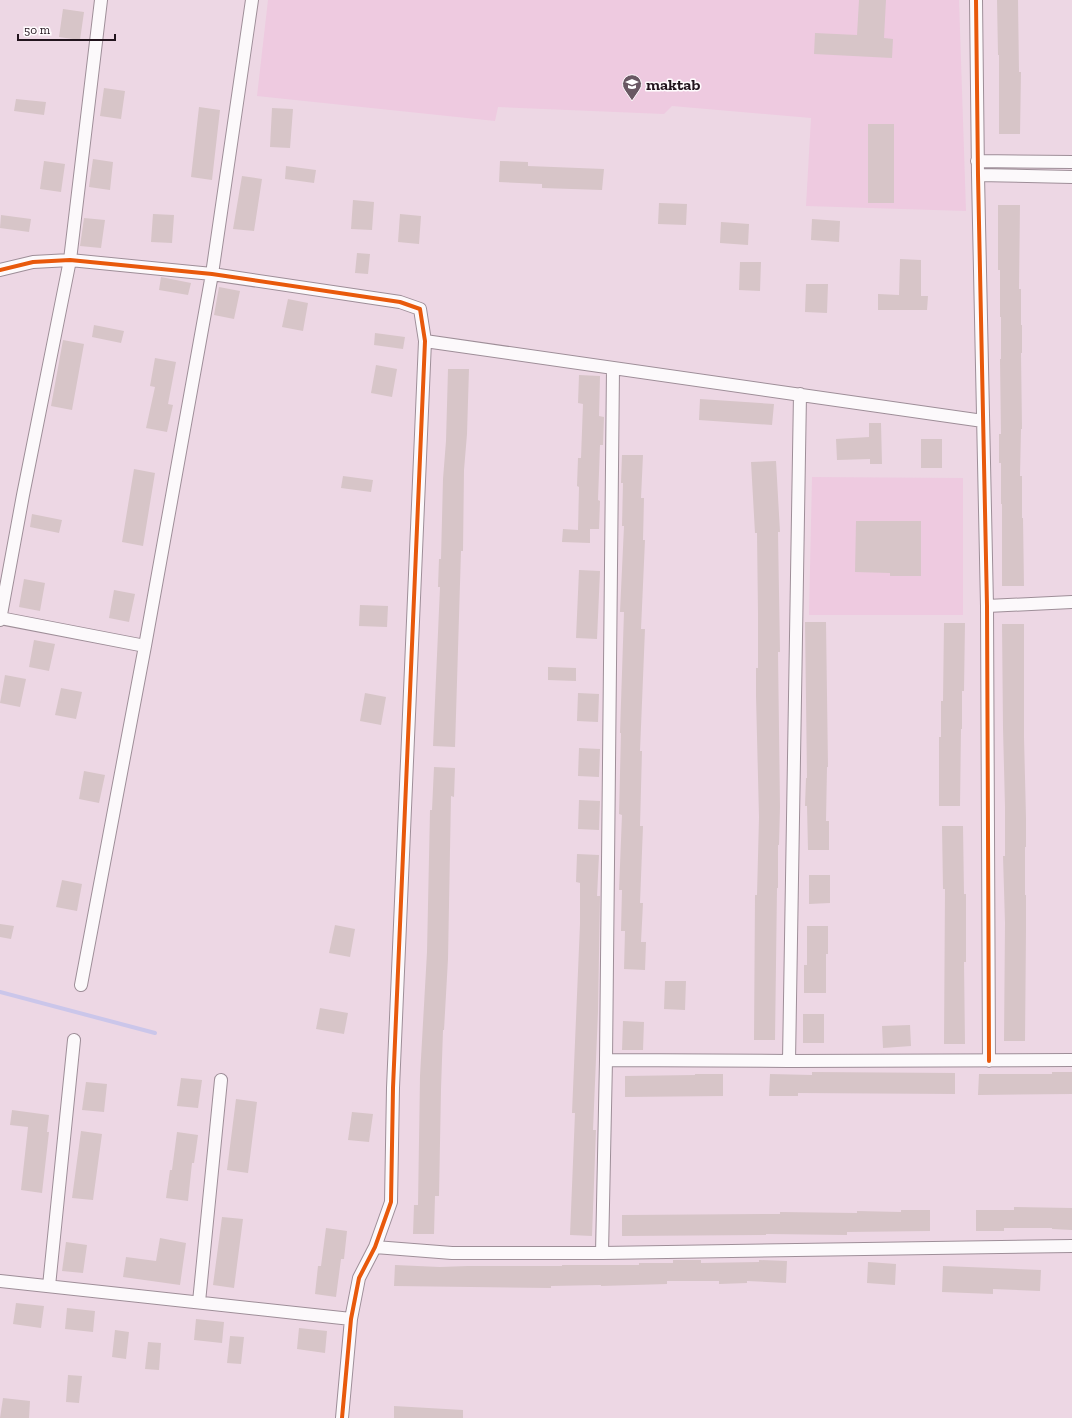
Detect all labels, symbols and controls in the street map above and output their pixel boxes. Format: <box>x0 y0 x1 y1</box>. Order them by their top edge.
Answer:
scale bar <box>18 16 115 42</box>
text: 50 m <box>24 23 51 37</box>
school or university icon: maktab <box>621 73 643 101</box>
place label: maktab <box>646 75 700 94</box>

